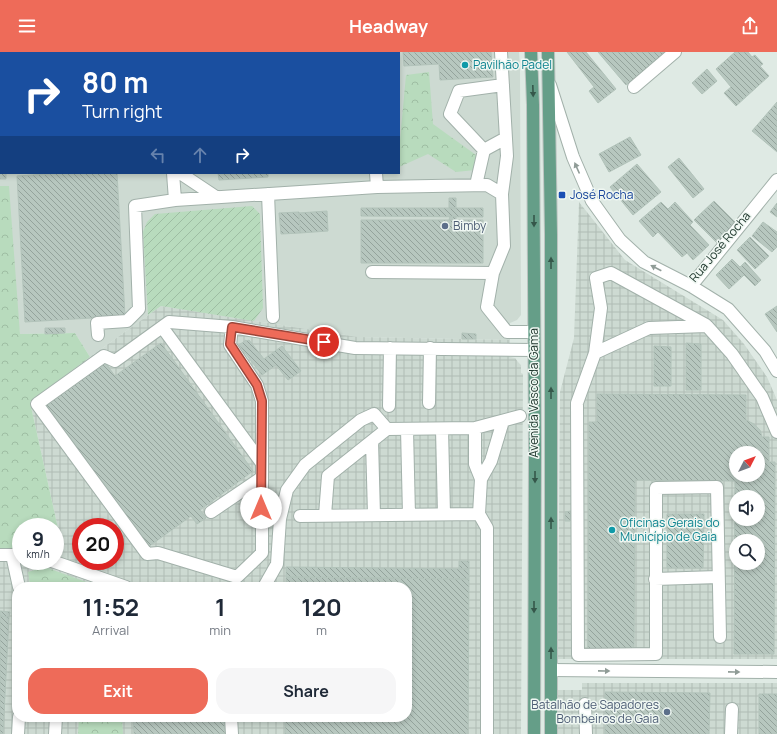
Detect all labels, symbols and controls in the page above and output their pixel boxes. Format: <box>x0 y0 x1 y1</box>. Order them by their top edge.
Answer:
text: Headway <box>349 14 428 38</box>
icon: menu <box>16 15 38 37</box>
icon: share <box>739 15 761 37</box>
place label: Pavilhão Padel <box>473 56 552 73</box>
marker: Pavilhão Padel <box>460 60 470 70</box>
text: 80 m <box>82 63 148 101</box>
icon: right <box>16 68 68 120</box>
one-way arrow <box>529 85 536 97</box>
text: Turn right <box>82 99 163 123</box>
icon: left <box>147 144 169 166</box>
icon: ahead <box>189 144 211 166</box>
icon: right <box>231 144 253 166</box>
one-way arrow <box>574 161 580 173</box>
place label: José Rocha <box>570 186 633 203</box>
marker: José Rocha <box>557 190 567 200</box>
street label: Rua José Rocha <box>685 208 754 286</box>
one-way arrow <box>531 215 537 228</box>
place label: Bimby <box>453 217 487 234</box>
marker: Bimby <box>440 221 450 231</box>
one-way arrow <box>548 256 554 269</box>
one-way arrow <box>650 265 662 271</box>
pin <box>307 325 341 359</box>
street label: Avenida Vasco da Gama <box>525 328 542 458</box>
icon: arrive <box>313 331 335 353</box>
one-way arrow <box>548 386 554 399</box>
north arrow <box>729 446 765 482</box>
map controls <box>729 446 765 570</box>
one-way arrow <box>532 471 538 484</box>
position arrow <box>240 487 282 529</box>
button: sound <box>729 490 765 526</box>
place label: Oficinas Gerais do Município de Gaia <box>620 514 720 545</box>
one-way arrow <box>548 516 554 529</box>
speed limit sign: 20 <box>72 518 124 570</box>
text: 9 <box>32 525 44 552</box>
marker: Oficinas Gerais do Município de Gaia <box>607 525 617 535</box>
button: search <box>729 534 765 570</box>
text: km/h <box>26 547 50 561</box>
text: 11:52 <box>82 590 139 623</box>
text: 1 <box>215 590 225 623</box>
text: 120 <box>301 590 342 623</box>
one-way arrow <box>531 601 537 614</box>
text: Arrival <box>92 621 129 639</box>
text: min <box>209 621 231 639</box>
text: m <box>316 621 327 639</box>
one-way arrow <box>548 646 554 659</box>
button: Exit <box>28 668 208 714</box>
button: Share <box>216 668 396 714</box>
one-way arrow <box>598 668 611 674</box>
one-way arrow <box>728 669 741 675</box>
place label: Batalhão de Sapadores Bombeiros de Gaia <box>531 696 659 727</box>
marker: Batalhão de Sapadores Bombeiros de Gaia <box>662 707 672 717</box>

